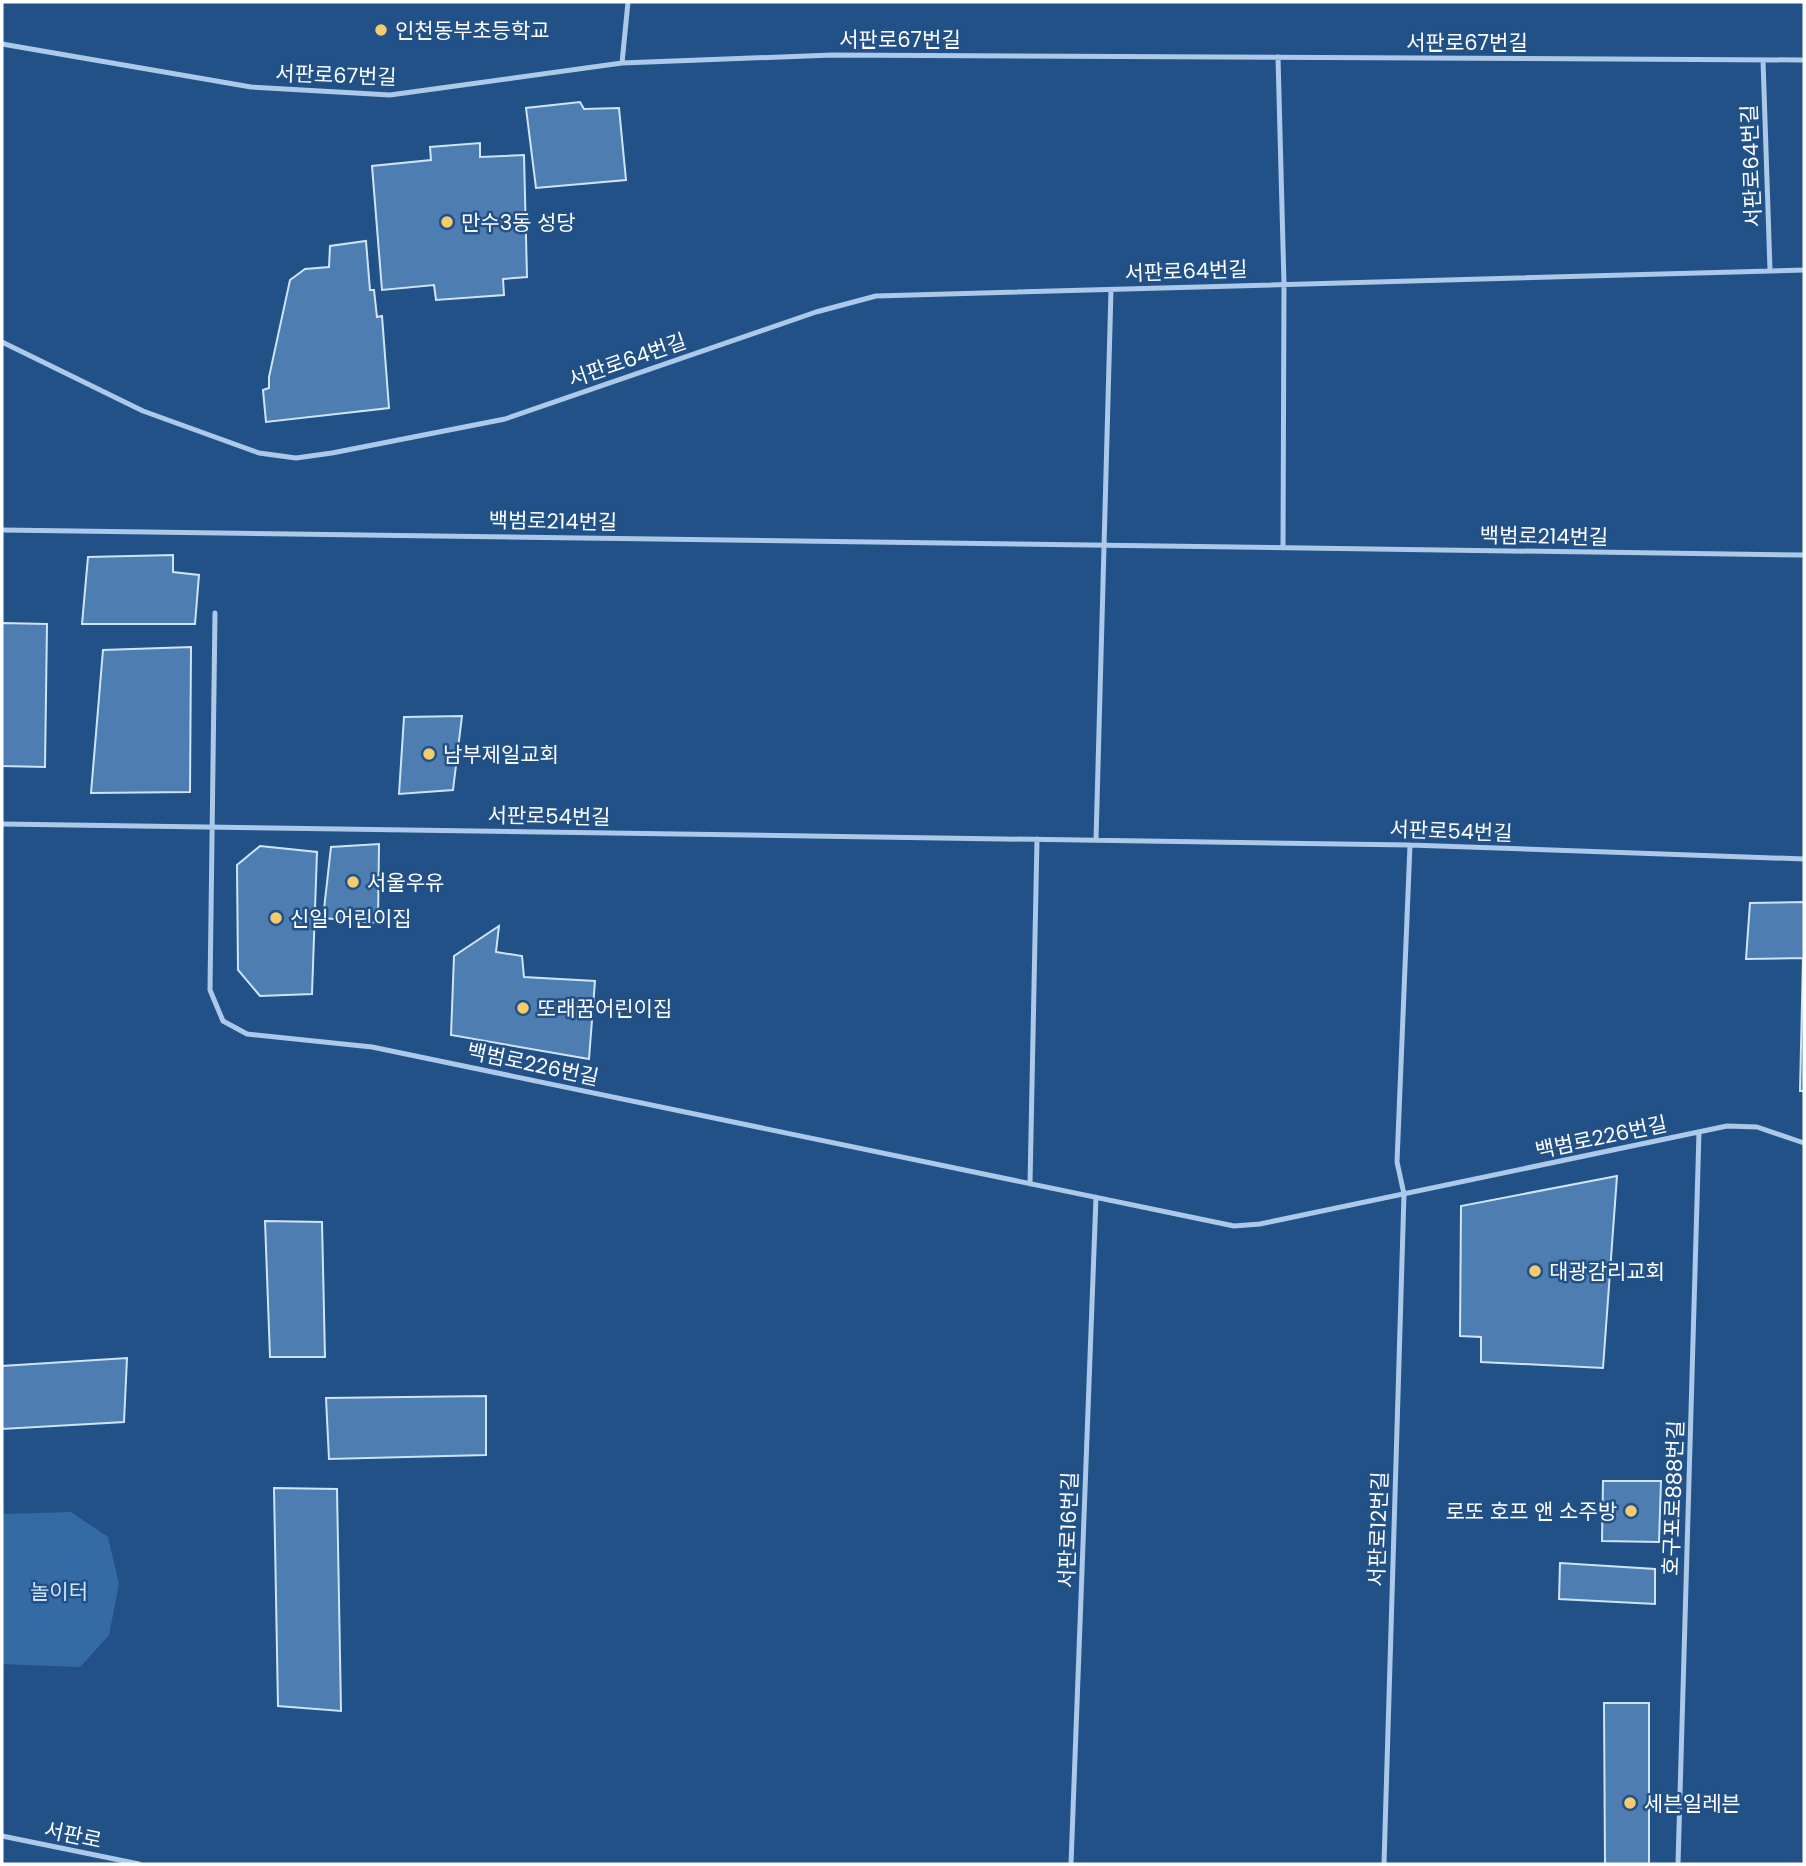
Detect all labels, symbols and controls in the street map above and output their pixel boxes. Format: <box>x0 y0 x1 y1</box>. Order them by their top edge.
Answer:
place label: 인천동부초등학교 <box>395 16 550 45</box>
marker: 인천동부초등학교 <box>373 22 389 38</box>
street label: 서판로67번길 <box>839 25 961 54</box>
street label: 서판로67번길 <box>1406 28 1528 57</box>
street label: 서판로67번길 <box>275 58 397 92</box>
street label: 서판로64번길 <box>1734 104 1768 228</box>
place label: 만수3동 성당 <box>461 208 576 237</box>
marker: 만수3동 성당 <box>439 214 455 230</box>
street label: 서판로64번길 <box>1124 254 1248 288</box>
street label: 서판로64번길 <box>564 326 690 394</box>
street label: 백범로214번길 <box>488 505 618 537</box>
street label: 백범로214번길 <box>1479 520 1609 552</box>
place label: 남부제일교회 <box>443 740 559 769</box>
marker: 남부제일교회 <box>421 746 437 762</box>
street label: 서판로54번길 <box>487 800 611 832</box>
street label: 서판로54번길 <box>1389 814 1513 848</box>
place label: 서울우유 <box>367 868 444 897</box>
marker: 서울우유 <box>345 874 361 890</box>
place label: 신일 어린이집 <box>290 904 412 933</box>
marker: 신일 어린이집 <box>268 910 284 926</box>
place label: 또래꿈어린이집 <box>537 994 672 1023</box>
marker: 또래꿈어린이집 <box>515 1000 531 1016</box>
street label: 백범로226번길 <box>464 1036 602 1092</box>
street label: 백범로226번길 <box>1532 1109 1670 1165</box>
place label: 대광감리교회 <box>1549 1257 1665 1286</box>
marker: 대광감리교회 <box>1527 1263 1543 1279</box>
street label: 호구포로888번길 <box>1656 1420 1690 1576</box>
street label: 서판로16번길 <box>1051 1471 1085 1589</box>
street label: 서판로12번길 <box>1361 1471 1395 1587</box>
place label: 로또 호프 앤 소주방 <box>1446 1497 1617 1526</box>
marker: 로또 호프 앤 소주방 <box>1623 1503 1639 1519</box>
park label: 놀이터 <box>30 1577 88 1606</box>
place label: 세븐일레븐 <box>1644 1789 1741 1818</box>
marker: 세븐일레븐 <box>1622 1795 1638 1811</box>
street label: 서판로 <box>42 1815 104 1855</box>

